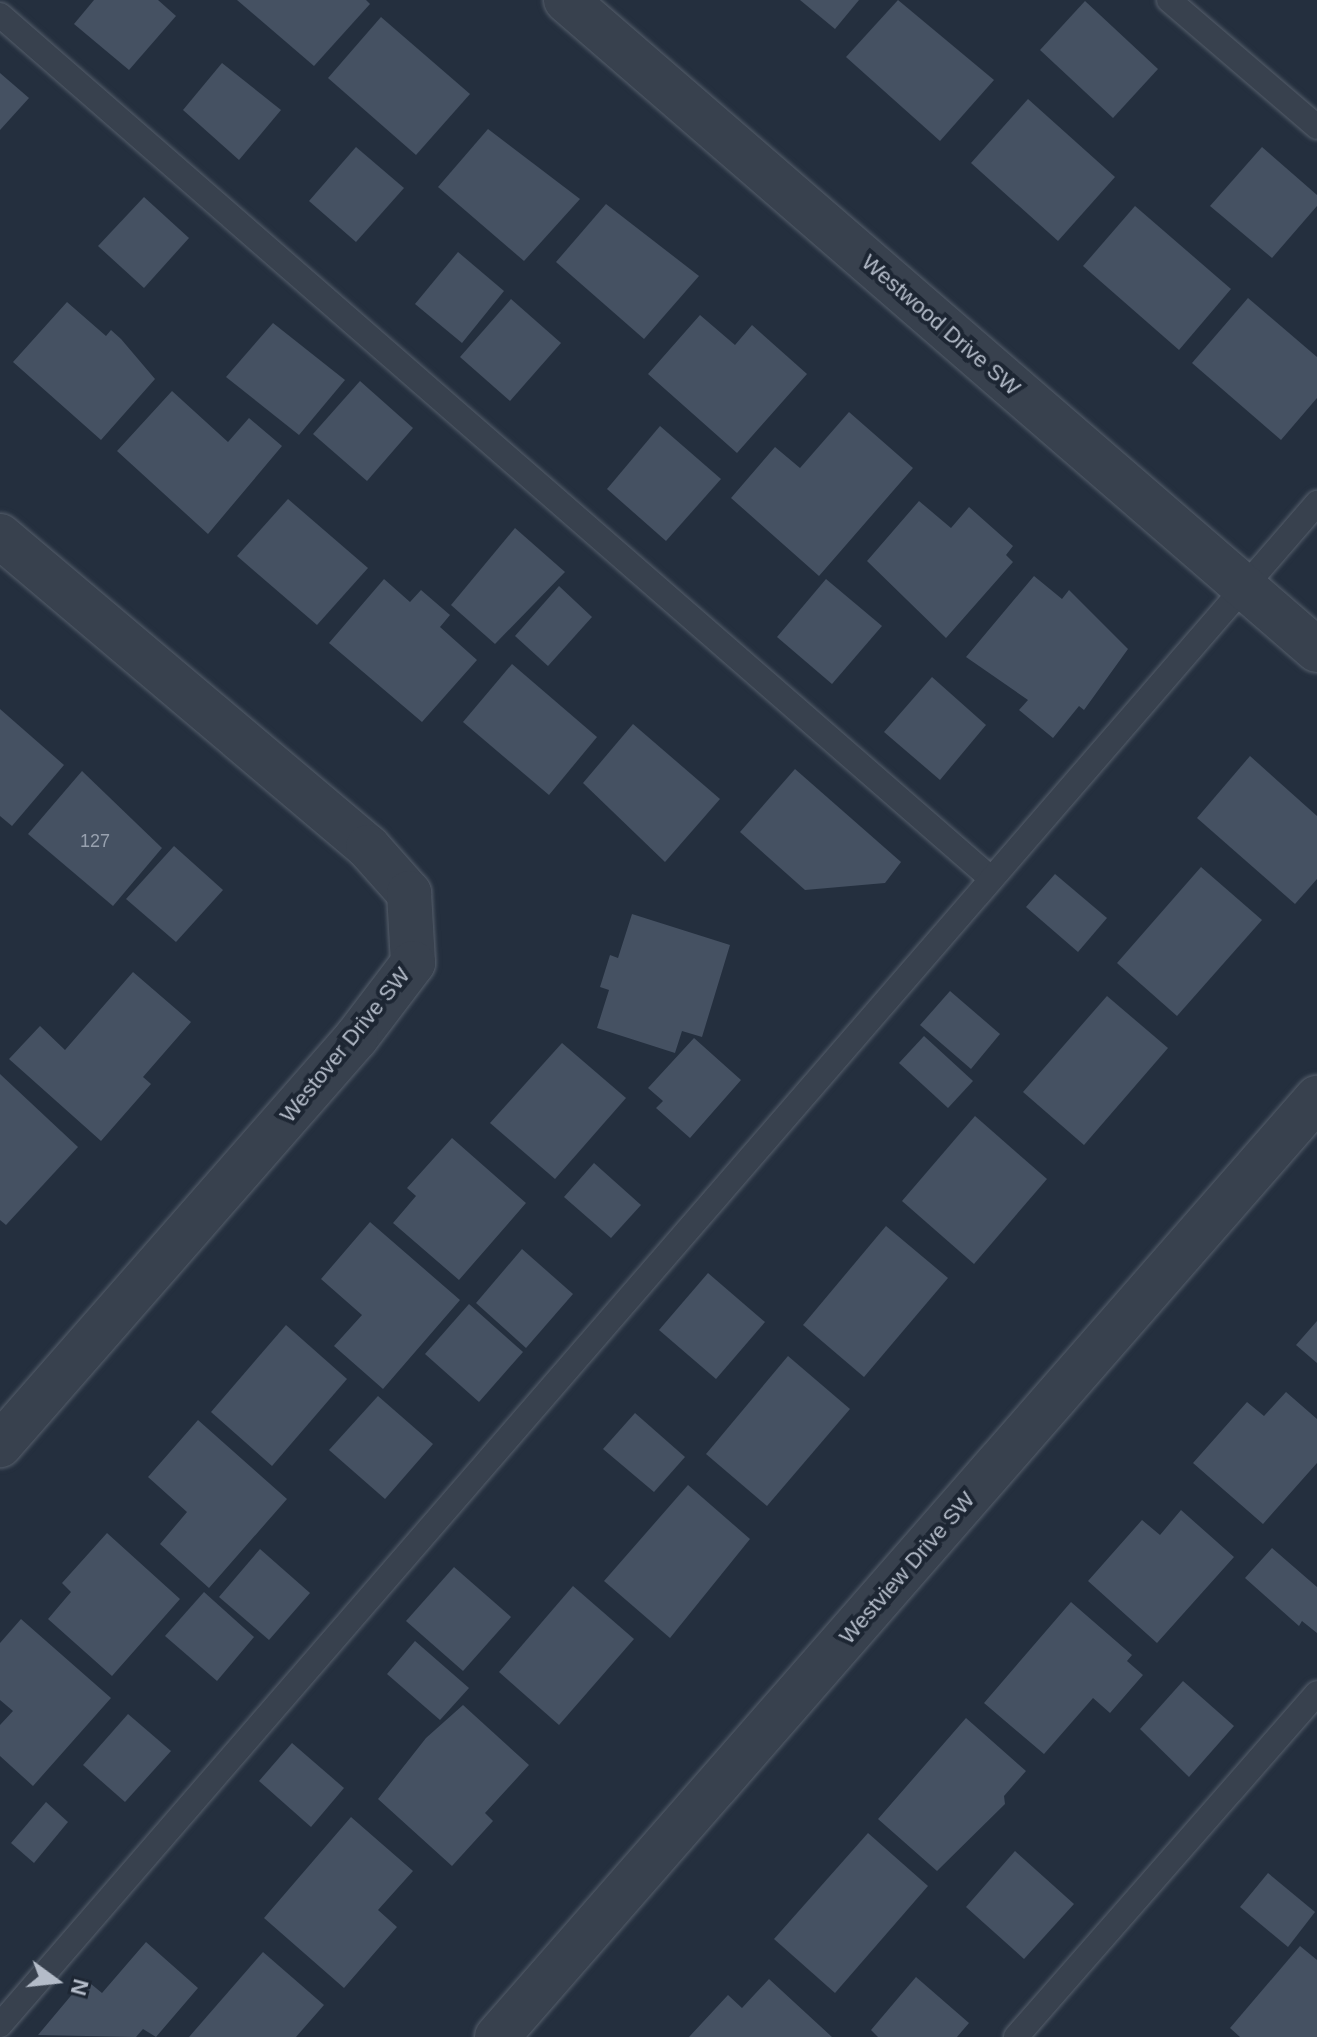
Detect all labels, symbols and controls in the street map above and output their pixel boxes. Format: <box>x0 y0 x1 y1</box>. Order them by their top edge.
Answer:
street label: Westwood Drive SW <box>856 249 1026 401</box>
house number: 127 <box>80 830 110 852</box>
street label: Westover Drive SW <box>274 962 416 1128</box>
street label: Westview Drive SW <box>834 1487 980 1649</box>
north arrow <box>16 1941 96 2021</box>
text: N <box>66 1976 94 1998</box>

